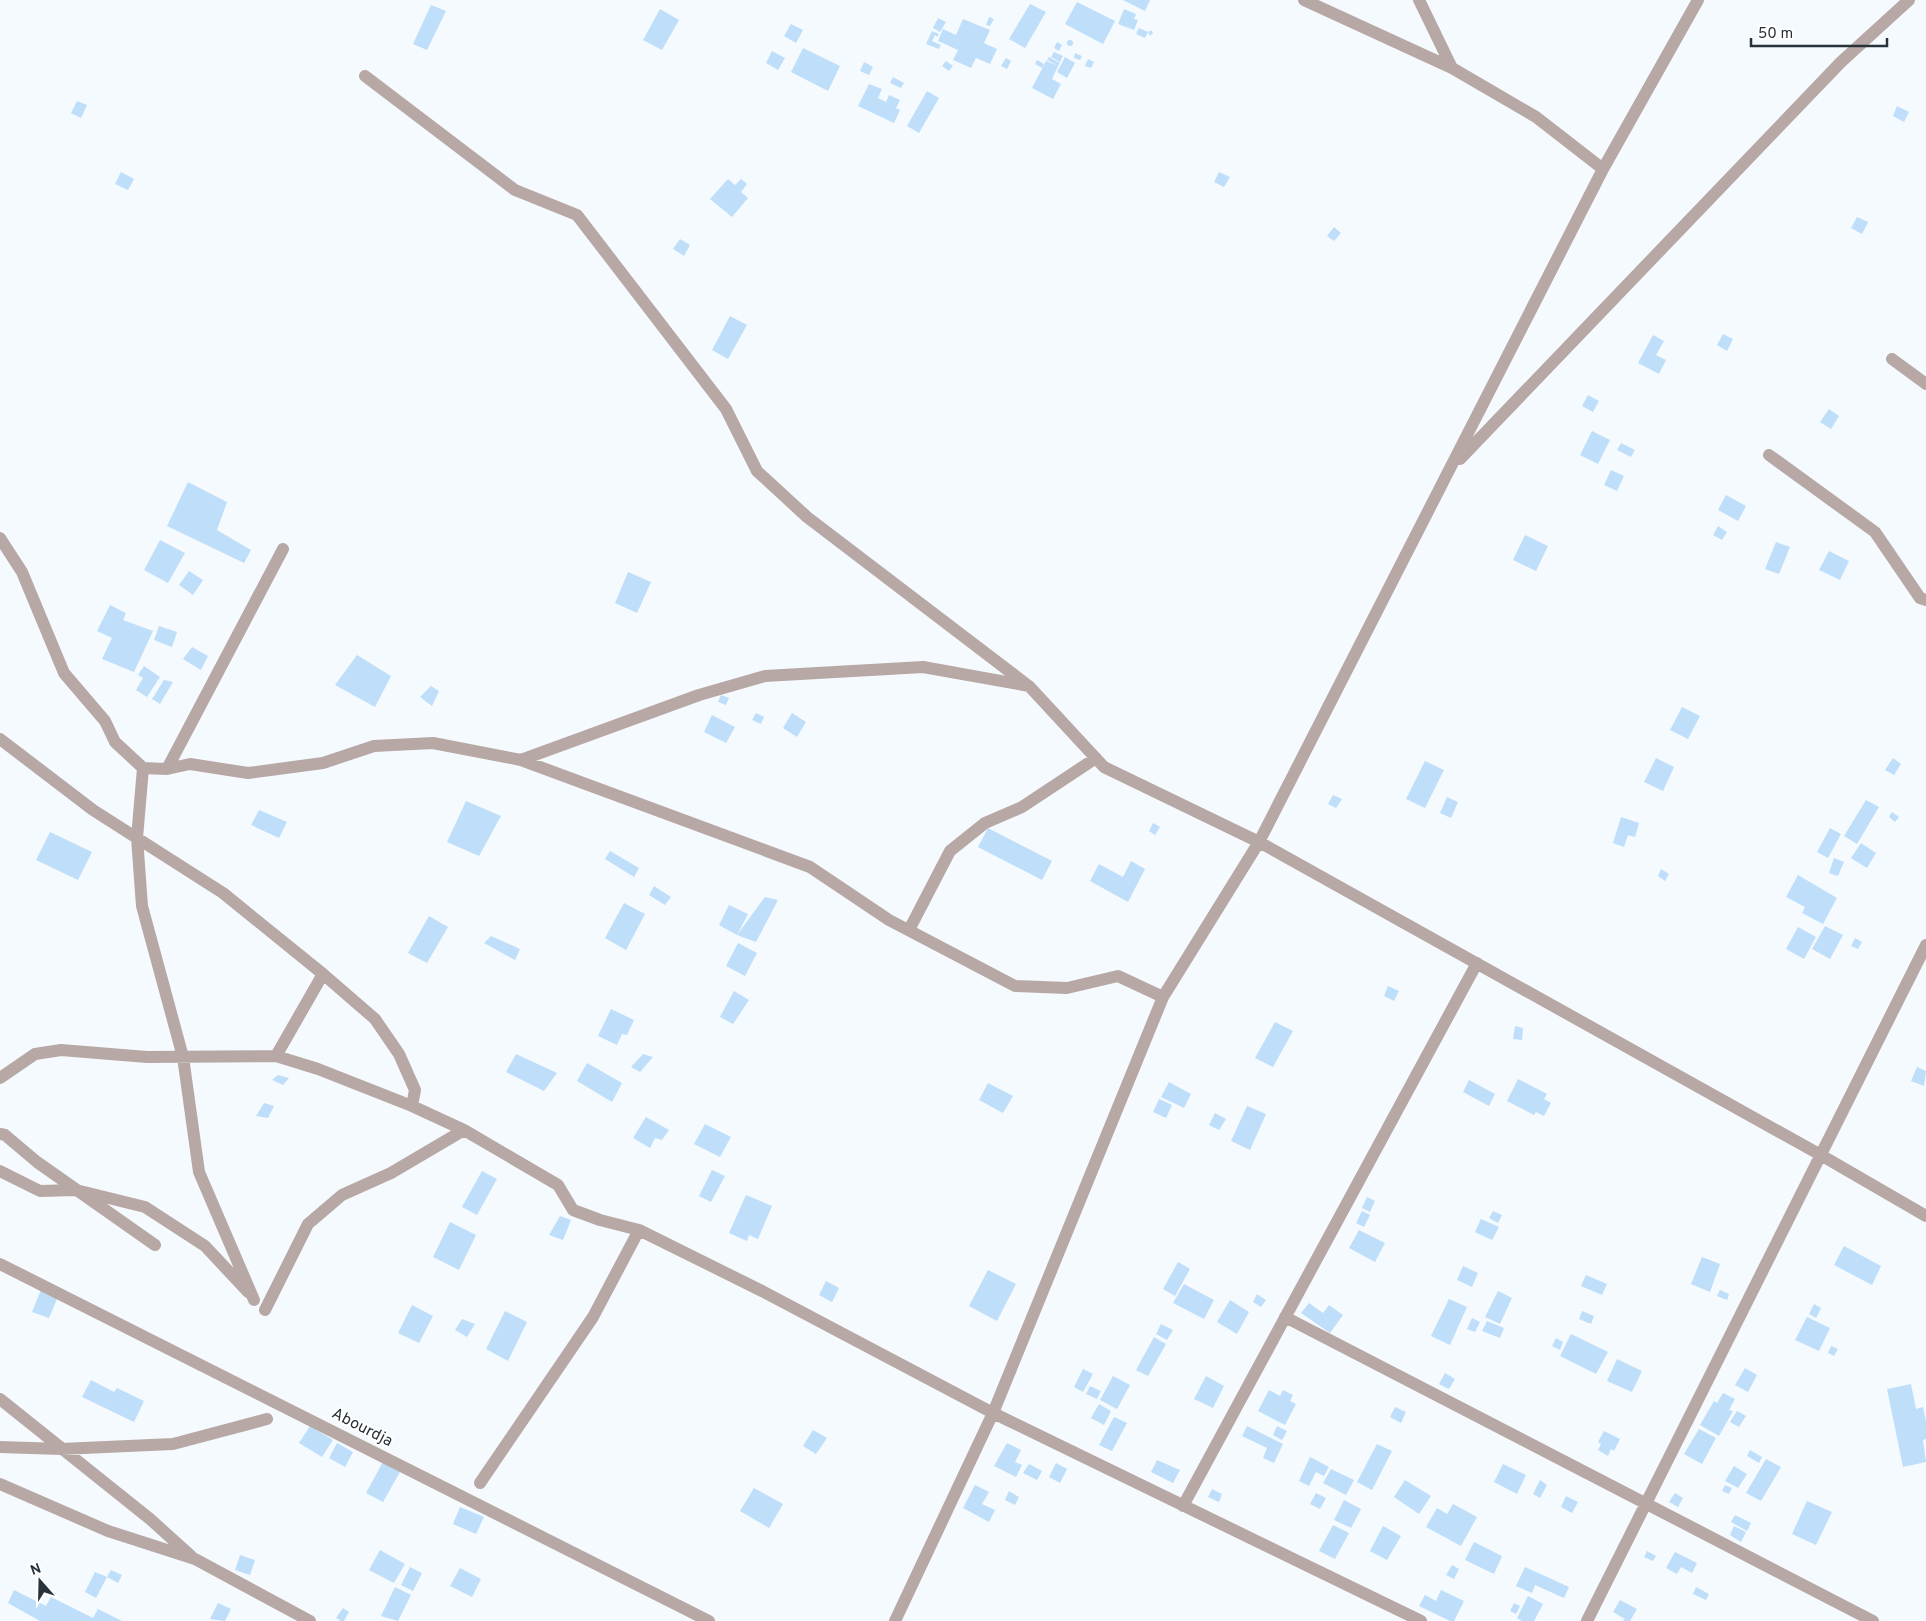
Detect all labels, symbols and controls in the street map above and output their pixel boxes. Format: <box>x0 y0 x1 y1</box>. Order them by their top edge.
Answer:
scale bar <box>1751 15 1887 47</box>
text: 50 m <box>1758 25 1793 44</box>
street label: Abourdja <box>328 1404 396 1452</box>
north arrow <box>15 1556 65 1606</box>
text: N <box>28 1560 44 1580</box>

